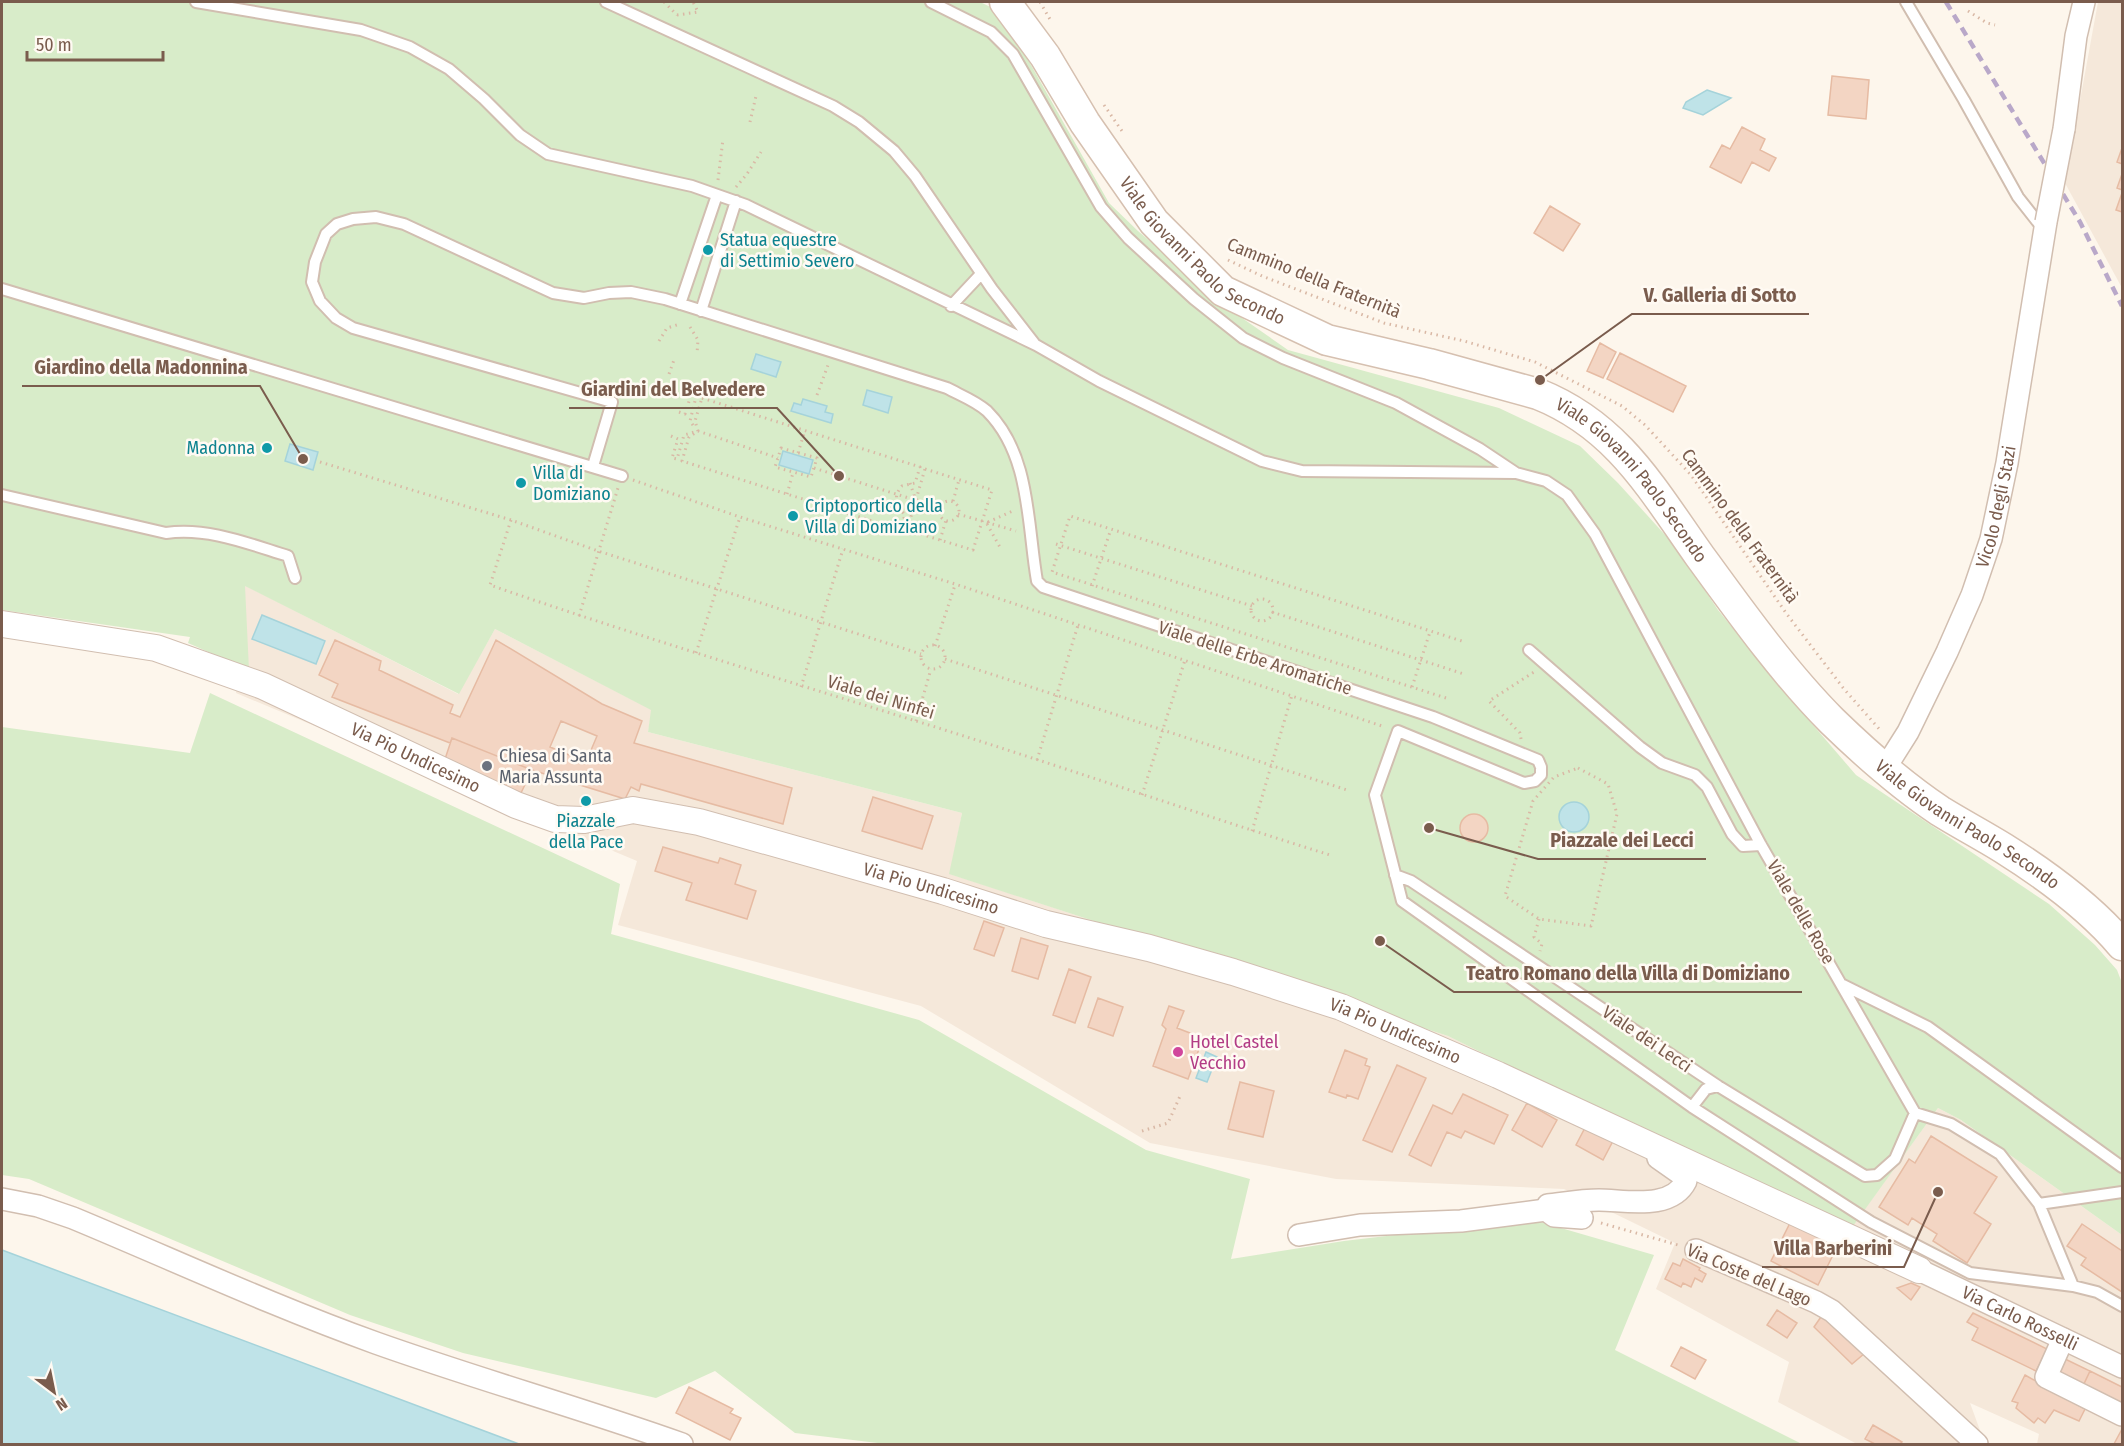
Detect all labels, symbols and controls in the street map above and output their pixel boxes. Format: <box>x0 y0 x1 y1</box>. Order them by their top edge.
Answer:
scale bar <box>27 24 164 62</box>
text: 50 m <box>36 34 72 56</box>
street label: Viale Giovanni Paolo Secondo <box>1115 173 1288 330</box>
place label: Statua equestre di Settimio Severo <box>720 229 854 272</box>
street label: Cammino della Fraternità <box>1224 233 1404 323</box>
marker: Statua equestre di Settimio Severo <box>701 243 715 257</box>
callout: V. Galleria di Sotto <box>1632 276 1809 314</box>
text: V. Galleria di Sotto <box>1642 283 1797 307</box>
callout: Giardino della Madonnina <box>22 348 260 386</box>
text: Giardino della Madonnina <box>34 355 248 379</box>
callout: Giardini del Belvedere <box>569 370 777 408</box>
text: Giardini del Belvedere <box>581 377 765 401</box>
street label: Viale Giovanni Paolo Secondo <box>1552 393 1712 567</box>
place label: Madonna <box>186 437 255 459</box>
marker: Madonna <box>260 441 274 455</box>
street label: Vicolo degli Stazi <box>1971 444 2021 571</box>
street label: Cammino della Fraternità <box>1677 445 1803 608</box>
place label: Villa di Domiziano <box>533 462 611 505</box>
marker: Villa di Domiziano <box>514 476 528 490</box>
place label: Criptoportico della Villa di Domiziano <box>805 495 943 538</box>
marker: Criptoportico della Villa di Domiziano <box>786 509 800 523</box>
street label: Viale delle Erbe Aromatiche <box>1155 616 1355 700</box>
street label: Viale dei Ninfei <box>825 670 937 724</box>
street label: Via Pio Undicesimo <box>347 718 484 798</box>
place label: Chiesa di Santa Maria Assunta <box>499 745 612 788</box>
street label: Viale Giovanni Paolo Secondo <box>1871 755 2064 894</box>
marker: Chiesa di Santa Maria Assunta <box>480 759 494 773</box>
marker: Piazzale della Pace <box>579 794 593 808</box>
place label: Piazzale della Pace <box>549 810 623 853</box>
callout: Piazzale dei Lecci <box>1538 821 1706 859</box>
text: Piazzale dei Lecci <box>1550 828 1694 852</box>
street label: Viale delle Rose <box>1762 856 1840 968</box>
street label: Via Pio Undicesimo <box>861 858 1002 919</box>
callout: Teatro Romano della Villa di Domiziano <box>1454 954 1802 992</box>
text: Teatro Romano della Villa di Domiziano <box>1466 961 1790 985</box>
street label: Via Pio Undicesimo <box>1327 993 1464 1069</box>
street label: Viale dei Lecci <box>1598 1001 1696 1077</box>
place label: Hotel Castel Vecchio <box>1190 1031 1279 1074</box>
marker: Hotel Castel Vecchio <box>1171 1045 1185 1059</box>
callout: Villa Barberini <box>1762 1229 1904 1267</box>
text: Villa Barberini <box>1773 1236 1892 1260</box>
street label: Via Coste del Lago <box>1683 1239 1815 1311</box>
street label: Via Carlo Rosselli <box>1958 1281 2082 1355</box>
north arrow <box>24 1362 84 1422</box>
text: N <box>53 1394 71 1415</box>

